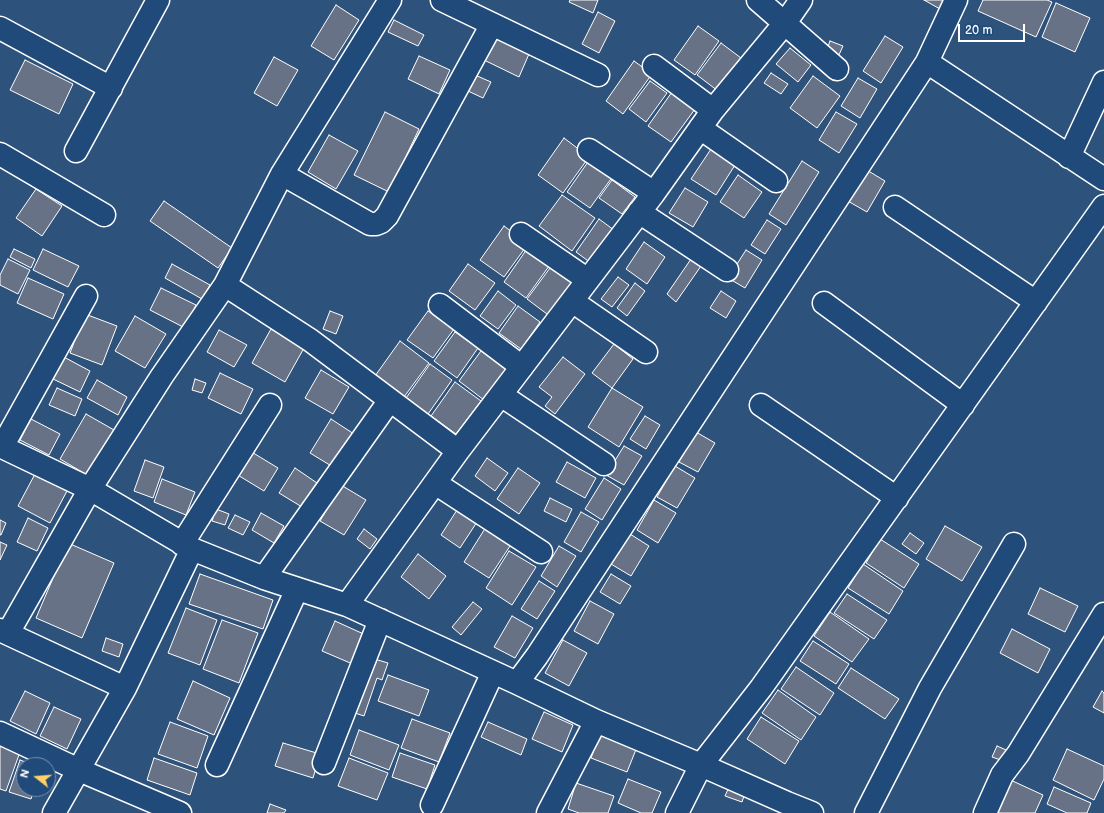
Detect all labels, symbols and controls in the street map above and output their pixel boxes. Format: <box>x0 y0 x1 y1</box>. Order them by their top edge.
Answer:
scale bar <box>960 16 1027 42</box>
text: 20 m <box>965 23 992 38</box>
north arrow <box>16 757 56 797</box>
text: N <box>18 768 32 779</box>

